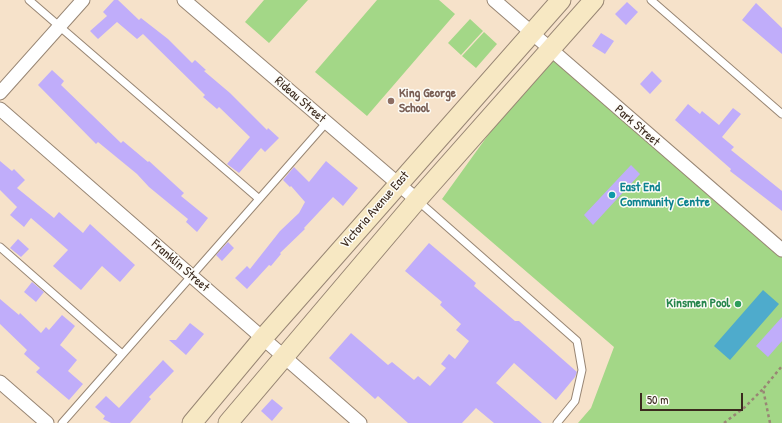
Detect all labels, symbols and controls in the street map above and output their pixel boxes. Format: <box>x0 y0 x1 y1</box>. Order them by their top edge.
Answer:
street label: Rideau Street <box>271 74 329 126</box>
place label: King George School <box>399 86 456 117</box>
marker: King George School <box>386 96 396 106</box>
street label: Park Street <box>611 102 663 150</box>
street label: Victoria Avenue East <box>337 168 413 252</box>
place label: East End Community Centre <box>620 180 710 211</box>
marker: East End Community Centre <box>607 190 617 200</box>
street label: Franklin Street <box>148 237 212 295</box>
place label: Kinsmen Pool <box>666 296 730 312</box>
marker: Kinsmen Pool <box>733 299 743 309</box>
scale bar <box>642 385 745 411</box>
text: 50 m <box>647 391 668 408</box>

